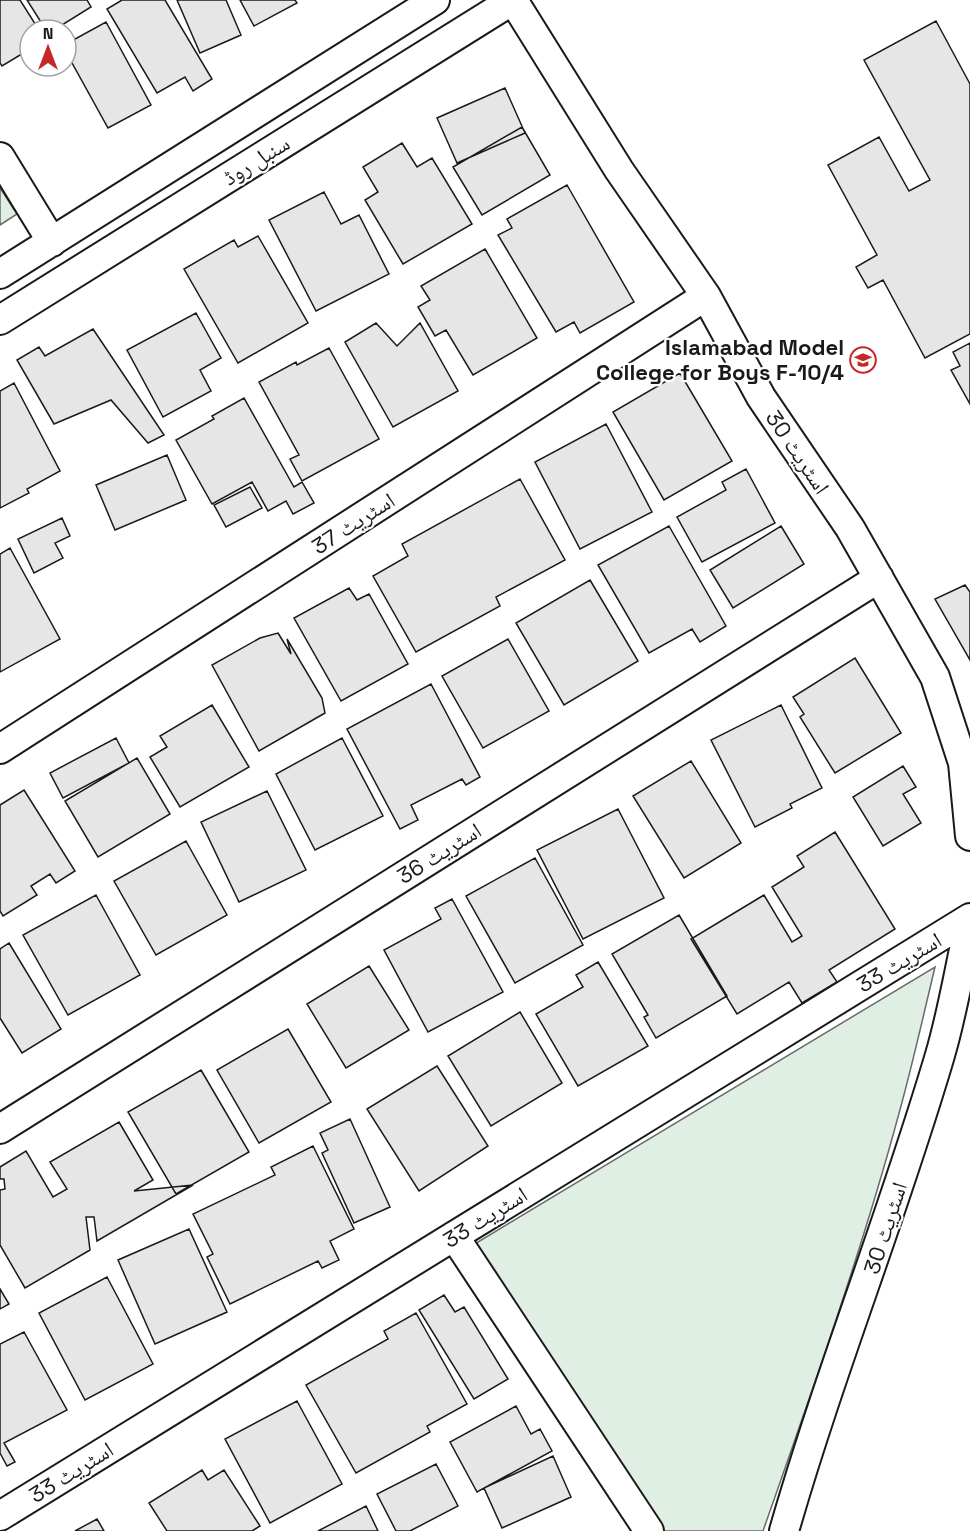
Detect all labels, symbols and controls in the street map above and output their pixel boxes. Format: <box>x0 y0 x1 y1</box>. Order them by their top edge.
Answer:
north arrow <box>18 18 78 78</box>
text: N <box>43 23 53 44</box>
street label: سنبل روڈ <box>217 129 295 191</box>
place label: Islamabad Model College for Boys F-10/4 <box>596 333 844 386</box>
school or university icon: Islamabad Model College for Boys F-10/4 <box>848 345 878 375</box>
street label: اسٹریٹ 30 <box>760 405 836 499</box>
street label: اسٹریٹ 37 <box>306 486 400 560</box>
street label: اسٹریٹ 36 <box>392 816 486 890</box>
street label: اسٹریٹ 33 <box>851 926 947 998</box>
street label: اسٹریٹ 30 <box>857 1178 913 1278</box>
street label: اسٹریٹ 33 <box>438 1180 532 1254</box>
street label: اسٹریٹ 33 <box>24 1435 118 1509</box>

